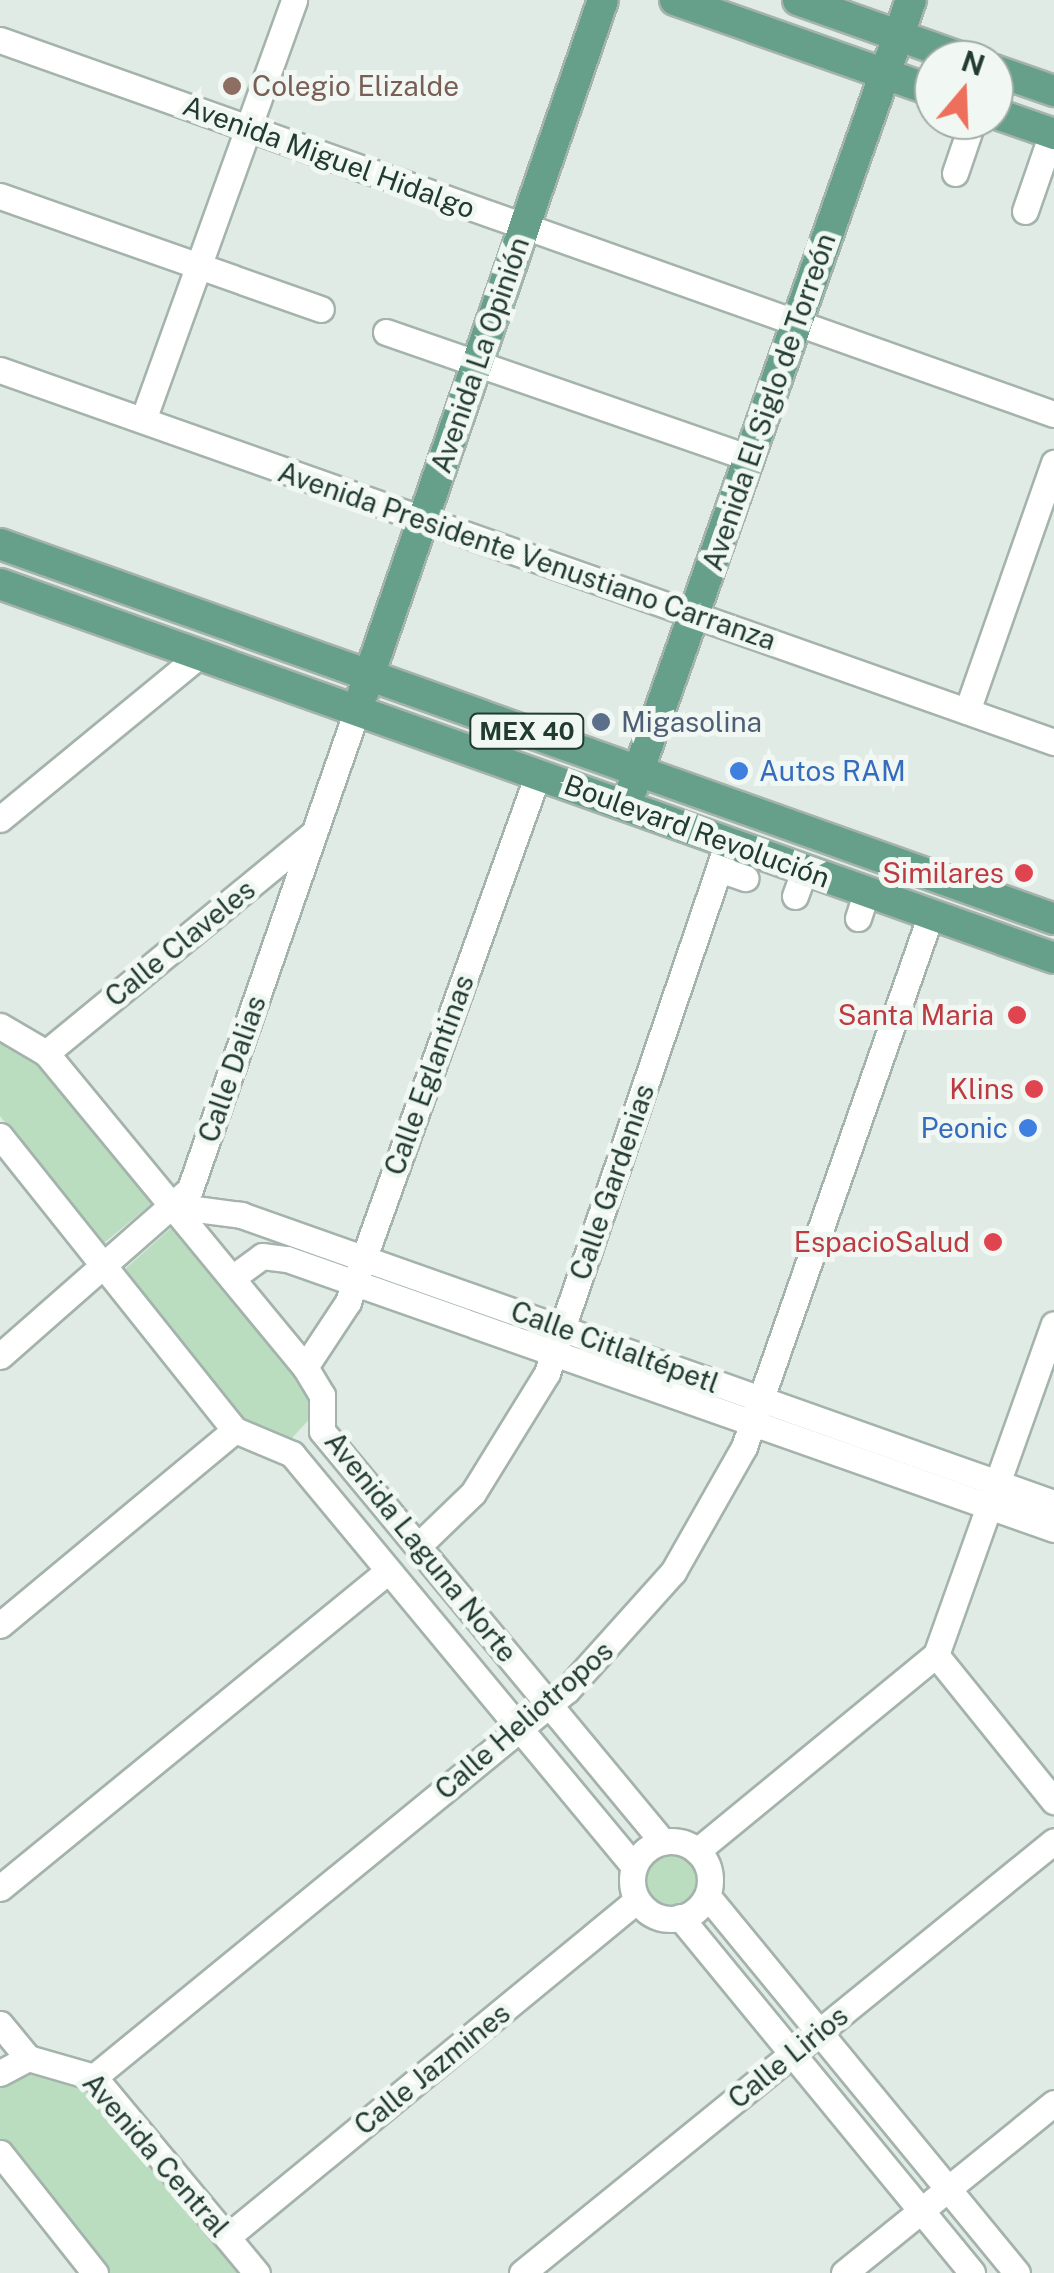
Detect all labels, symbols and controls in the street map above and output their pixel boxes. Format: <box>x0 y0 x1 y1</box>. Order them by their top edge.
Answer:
north arrow <box>914 40 1014 140</box>
text: N <box>958 44 989 82</box>
place label: Colegio Elizalde <box>252 69 459 103</box>
marker: Colegio Elizalde <box>221 75 243 97</box>
street label: Avenida Miguel Hidalgo <box>178 89 480 225</box>
street label: Avenida El Siglo de Torreón <box>695 229 843 575</box>
street label: Avenida La Opinión <box>424 233 536 477</box>
street label: Avenida Presidente Venustiano Carranza <box>273 455 781 657</box>
place label: Migasolina <box>621 705 762 739</box>
road number: MEX 40 <box>467 711 587 751</box>
marker: Migasolina <box>590 711 612 733</box>
place label: Autos RAM <box>759 754 906 788</box>
marker: Autos RAM <box>728 760 750 782</box>
street label: Boulevard Revolución <box>560 767 834 895</box>
place label: Similares <box>882 856 1004 890</box>
marker: Similares <box>1013 862 1035 884</box>
street label: Calle Claveles <box>98 872 262 1014</box>
street label: Calle Eglantinas <box>377 970 481 1180</box>
street label: Calle Dalias <box>191 991 273 1147</box>
place label: Santa Maria <box>838 998 994 1032</box>
marker: Santa Maria <box>1004 1002 1030 1028</box>
place label: Klins <box>949 1072 1014 1106</box>
marker: Klins <box>1023 1078 1045 1100</box>
street label: Calle Gardenias <box>563 1080 661 1284</box>
place label: Peonic <box>920 1111 1008 1145</box>
marker: Peonic <box>1017 1117 1039 1139</box>
place label: EspacioSalud <box>794 1225 970 1259</box>
marker: EspacioSalud <box>980 1229 1006 1255</box>
street label: Calle Citlaltépetl <box>506 1294 724 1400</box>
street label: Avenida Laguna Norte <box>318 1425 524 1669</box>
street label: Calle Heliotropos <box>428 1634 620 1806</box>
street label: Calle Jazmines <box>347 1996 517 2142</box>
street label: Calle Lirios <box>721 1999 855 2115</box>
street label: Avenida Central <box>76 2066 236 2244</box>

